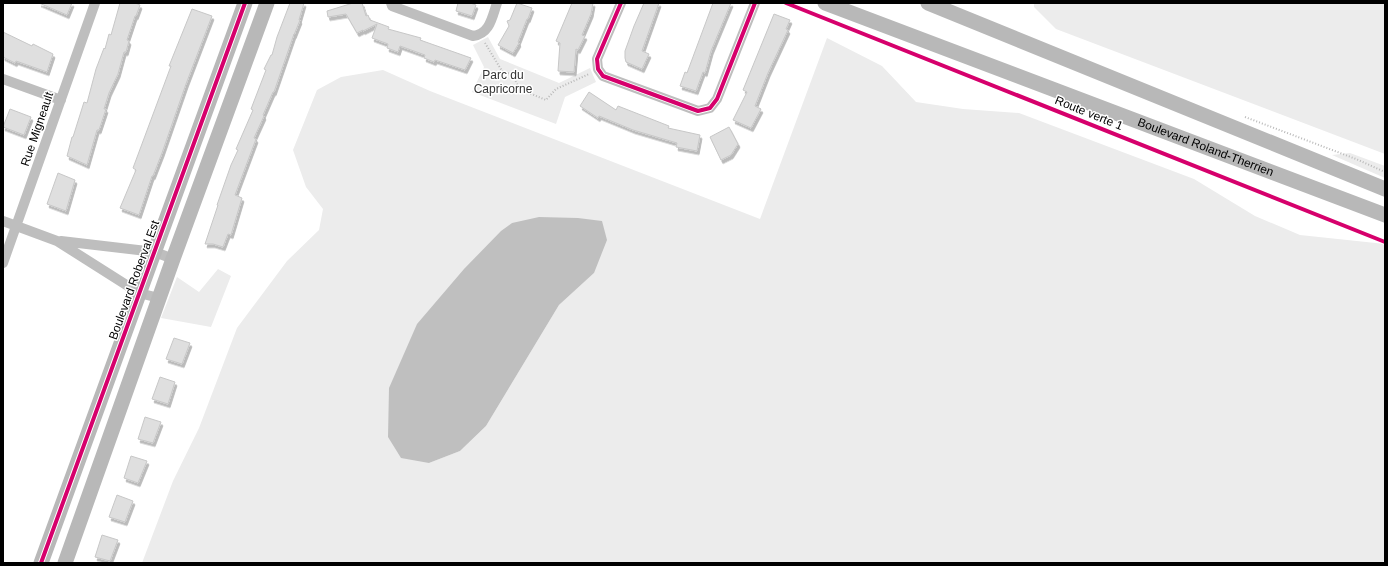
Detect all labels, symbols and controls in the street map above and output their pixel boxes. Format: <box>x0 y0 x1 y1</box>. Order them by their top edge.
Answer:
park label: Parc du Capricorne <box>474 68 533 96</box>
street label: Rue Migneault <box>18 90 56 168</box>
street label: Route verte 1 <box>1053 93 1125 133</box>
street label: Boulevard Roland-Therrien <box>1136 115 1276 179</box>
street label: Boulevard Roberval Est <box>106 218 162 342</box>

